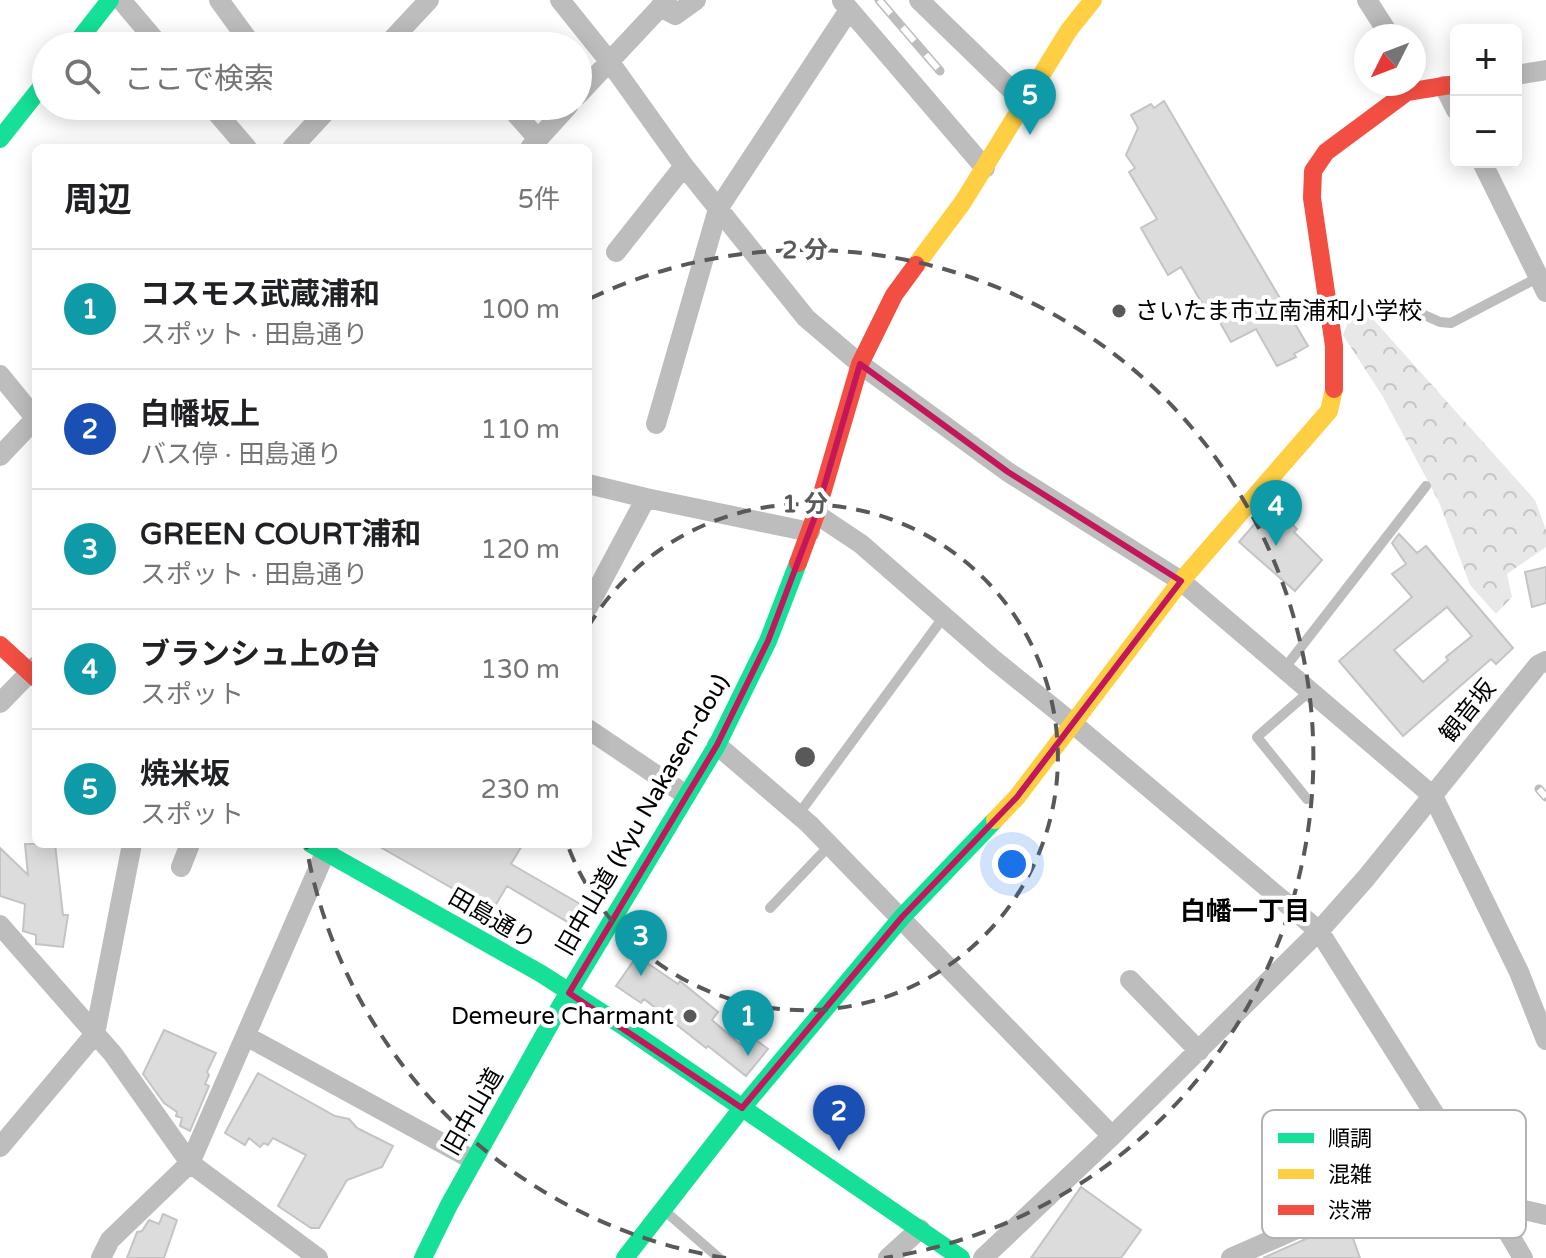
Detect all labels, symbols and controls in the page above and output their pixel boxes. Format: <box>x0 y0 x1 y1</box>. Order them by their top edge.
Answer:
north arrow <box>1354 24 1426 96</box>
map controls <box>1450 24 1522 168</box>
button: + <box>1450 24 1522 96</box>
search box <box>32 32 592 120</box>
icon: search <box>60 54 104 98</box>
text: ここで検索 <box>124 61 274 98</box>
pin: 5 <box>1004 69 1056 135</box>
button: − <box>1450 96 1522 168</box>
text: 周辺 <box>64 180 132 221</box>
text: 5件 <box>518 184 560 215</box>
text: 2 分 <box>782 236 828 265</box>
text: コスモス武蔵浦和 <box>140 276 380 313</box>
text: 1 <box>82 294 98 325</box>
text: 100 m <box>480 294 560 325</box>
place label: さいたま市立南浦和小学校 <box>1135 297 1422 326</box>
marker: さいたま市立南浦和小学校 <box>1110 302 1128 320</box>
text: スポット · 田島通り <box>140 319 368 350</box>
text: 白幡坂上 <box>140 396 260 433</box>
text: 2 <box>82 414 98 445</box>
text: 110 m <box>480 414 560 445</box>
text: バス停 · 田島通り <box>140 439 342 470</box>
pin: 4 <box>1250 480 1302 546</box>
text: 1 分 <box>782 490 828 519</box>
text: GREEN COURT浦和 <box>140 516 421 553</box>
text: 3 <box>82 534 98 565</box>
text: 120 m <box>480 534 560 565</box>
text: スポット · 田島通り <box>140 559 368 590</box>
text: ブランシュ上の台 <box>140 636 380 673</box>
text: 4 <box>82 654 98 685</box>
text: 130 m <box>480 654 560 685</box>
street label: 旧中山道 (Kyu Nakasen-dou) <box>550 669 736 961</box>
street label: 観音坂 <box>1434 674 1502 748</box>
text: スポット <box>140 679 244 710</box>
centre of rings <box>791 743 819 771</box>
text: 焼米坂 <box>140 756 230 793</box>
text: 5 <box>82 774 98 805</box>
text: 230 m <box>480 774 560 805</box>
text: スポット <box>140 799 244 830</box>
your location <box>992 844 1032 884</box>
street label: 田島通り <box>443 882 541 956</box>
district label: 白幡一丁目 <box>1180 896 1310 927</box>
pin: 3 <box>615 910 667 976</box>
pin: 1 <box>722 990 774 1056</box>
place label: Demeure Charmant <box>451 1002 674 1031</box>
marker: Demeure Charmant <box>681 1007 699 1025</box>
street label: 旧中山道 <box>436 1063 510 1161</box>
pin: 2 <box>813 1085 865 1151</box>
legend <box>1262 1110 1526 1238</box>
text: 順調 <box>1328 1126 1372 1152</box>
text: 混雑 <box>1328 1162 1372 1188</box>
text: 渋滞 <box>1328 1198 1372 1224</box>

